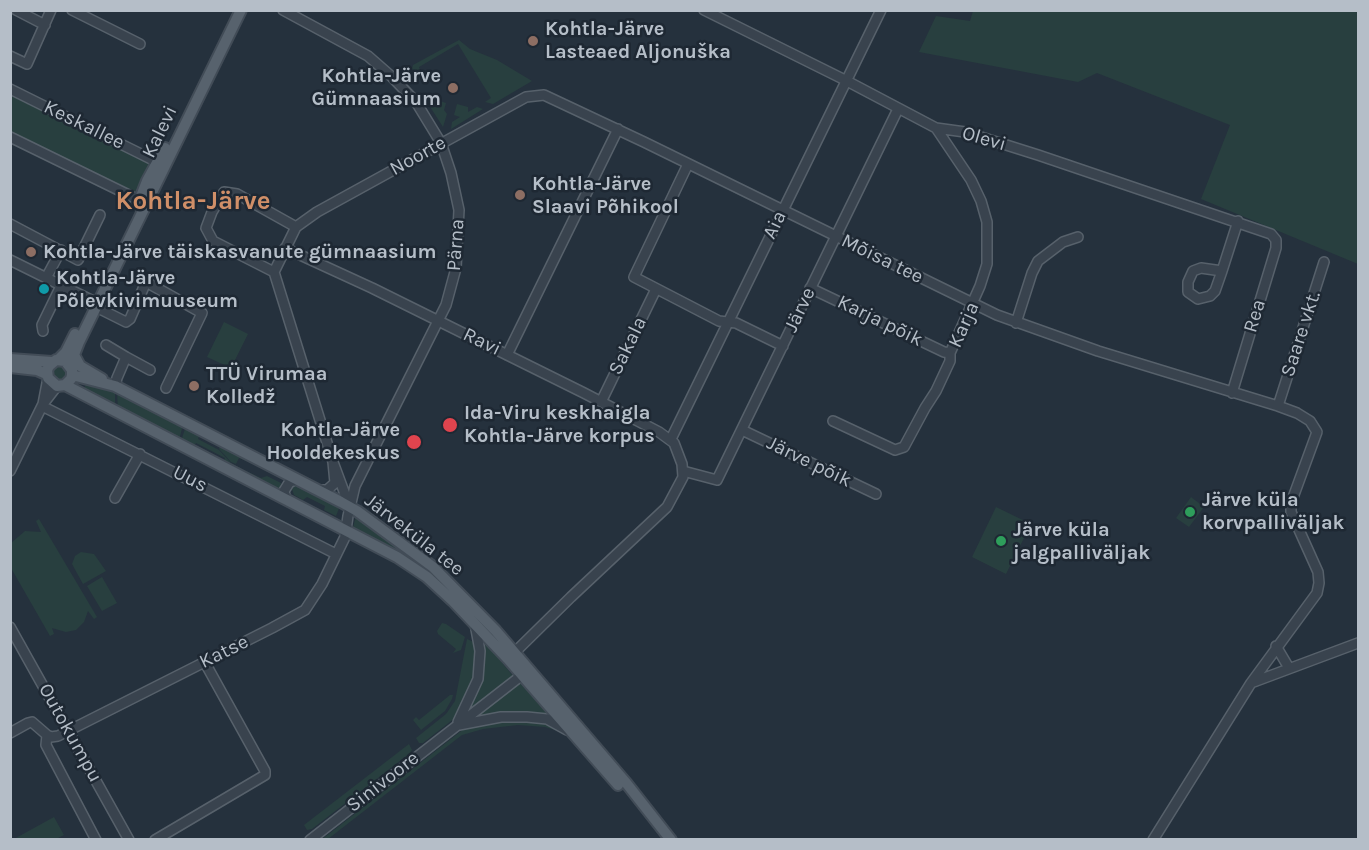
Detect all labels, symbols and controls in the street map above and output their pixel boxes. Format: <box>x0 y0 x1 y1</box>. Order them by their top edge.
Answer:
place label: Kohtla-Järve Lasteaed Aljonuška <box>545 17 731 64</box>
marker: Kohtla-Järve Lasteaed Aljonuška <box>526 34 540 48</box>
place label: Kohtla-Järve Gümnaasium <box>311 64 441 111</box>
marker: Kohtla-Järve Gümnaasium <box>446 81 460 95</box>
street label: Keskallee <box>40 95 128 155</box>
street label: Kalevi <box>137 102 183 162</box>
street label: Olevi <box>959 121 1009 157</box>
street label: Noorte <box>386 131 450 181</box>
place label: Kohtla-Järve Slaavi Põhikool <box>532 172 679 219</box>
district label: Kohtla-Järve <box>115 186 271 218</box>
marker: Kohtla-Järve Slaavi Põhikool <box>513 188 527 202</box>
street label: Aia <box>758 207 792 243</box>
street label: Pärna <box>442 218 470 272</box>
street label: Mõisa tee <box>837 229 927 289</box>
place label: Kohtla-Järve täiskasvanute gümnaasium <box>43 240 437 264</box>
marker: Kohtla-Järve täiskasvanute gümnaasium <box>24 245 38 259</box>
place label: Kohtla-Järve Põlevkivimuuseum <box>56 266 238 313</box>
marker: Kohtla-Järve Põlevkivimuuseum <box>37 282 51 296</box>
street label: Järve <box>779 284 821 336</box>
street label: Saare vkt. <box>1276 288 1326 380</box>
street label: Karja põik <box>833 290 927 352</box>
street label: Rea <box>1239 296 1271 336</box>
street label: Karja <box>943 298 985 352</box>
street label: Sakala <box>604 313 652 379</box>
street label: Ravi <box>459 323 505 361</box>
place label: TTÜ Virumaa Kolledž <box>206 362 327 409</box>
marker: TTÜ Virumaa Kolledž <box>187 379 201 393</box>
place label: Ida-Viru keskhaigla Kohtla-Järve korpus <box>464 401 655 448</box>
marker: Ida-Viru keskhaigla Kohtla-Järve korpus <box>441 416 459 434</box>
place label: Kohtla-Järve Hooldekeskus <box>266 418 400 465</box>
street label: Järve põik <box>763 431 855 493</box>
marker: Kohtla-Järve Hooldekeskus <box>405 433 423 451</box>
street label: Uus <box>169 460 211 498</box>
place label: Järve küla korvpalliväljak <box>1202 488 1344 535</box>
street label: Järveküla tee <box>360 489 468 581</box>
marker: Järve küla korvpalliväljak <box>1183 505 1197 519</box>
place label: Järve küla jalgpalliväljak <box>1013 518 1150 565</box>
marker: Järve küla jalgpalliväljak <box>994 534 1008 548</box>
street label: Katse <box>196 630 252 674</box>
street label: Outokumpu <box>33 679 107 787</box>
street label: Sinivoore <box>342 746 424 818</box>

